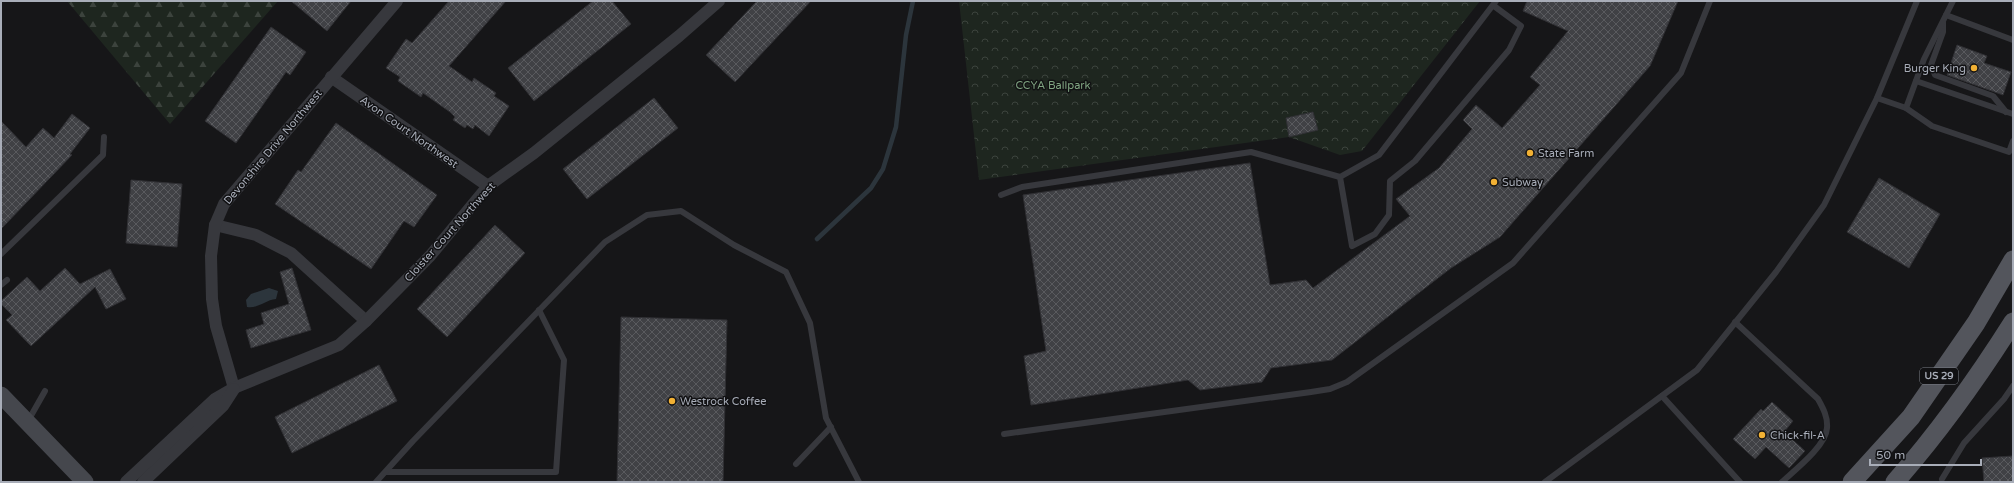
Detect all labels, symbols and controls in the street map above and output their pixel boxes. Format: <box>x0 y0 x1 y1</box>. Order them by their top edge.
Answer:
place label: Burger King <box>1904 62 1966 75</box>
marker: Burger King <box>1969 63 1979 73</box>
park label: CCYA Ballpark <box>1015 79 1091 92</box>
street label: Devonshire Drive Northwest <box>221 87 325 207</box>
street label: Avon Court Northwest <box>358 93 460 171</box>
place label: State Farm <box>1538 147 1594 160</box>
marker: State Farm <box>1525 148 1535 158</box>
place label: Subway <box>1502 176 1543 189</box>
marker: Subway <box>1489 177 1499 187</box>
street label: Cloister Court Northwest <box>402 180 498 284</box>
road number: US 29 <box>1920 368 1958 384</box>
place label: Westrock Coffee <box>680 395 767 408</box>
marker: Westrock Coffee <box>667 396 677 406</box>
place label: Chick-fil-A <box>1770 429 1825 442</box>
marker: Chick-fil-A <box>1757 430 1767 440</box>
scale bar <box>1870 441 1981 467</box>
text: 50 m <box>1876 448 1905 462</box>

